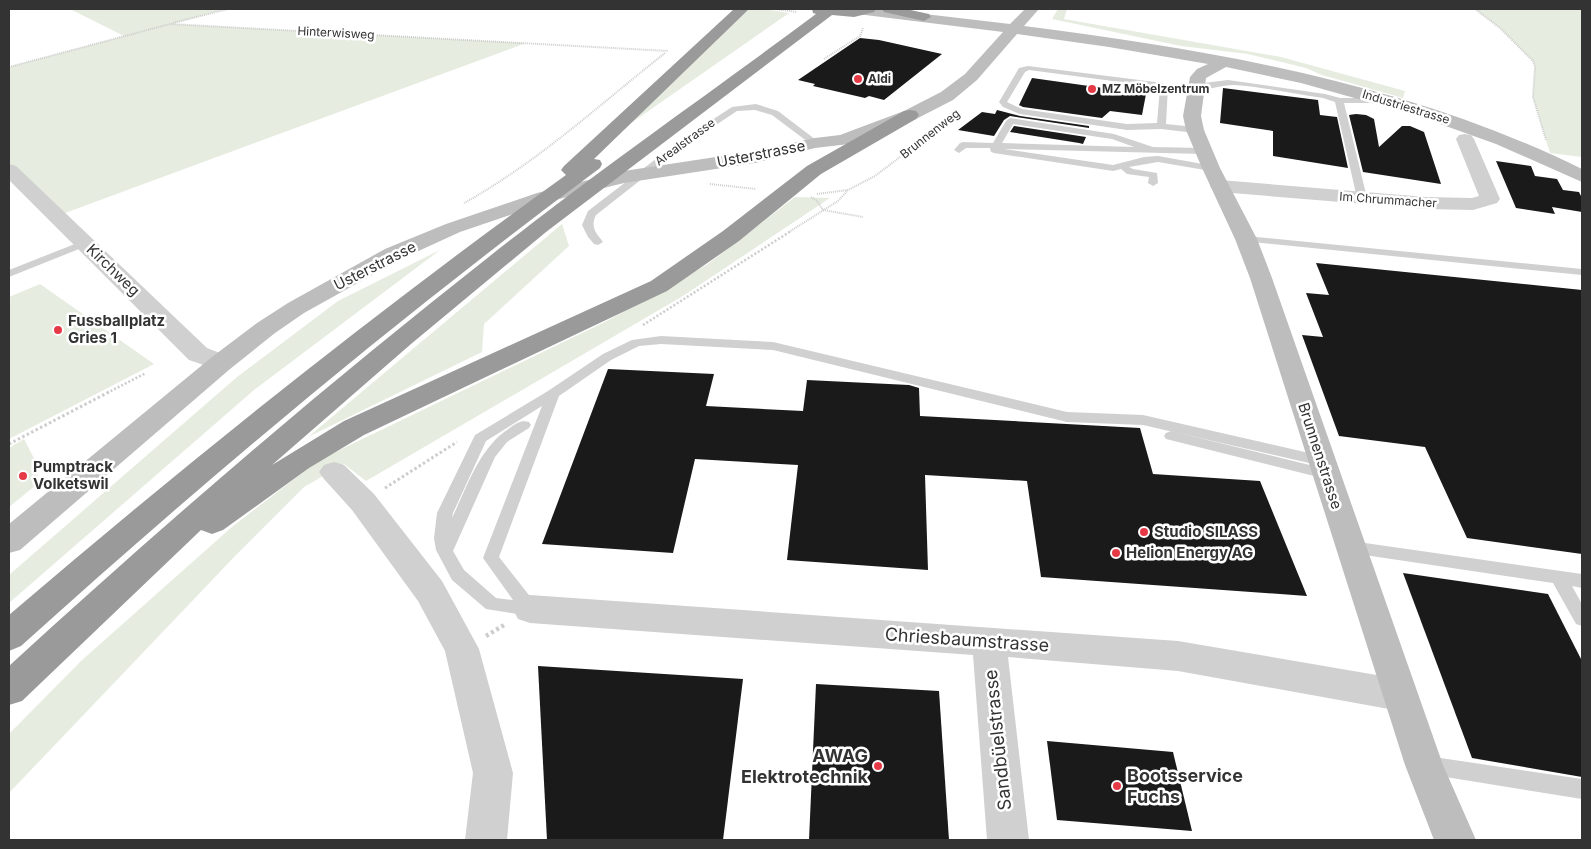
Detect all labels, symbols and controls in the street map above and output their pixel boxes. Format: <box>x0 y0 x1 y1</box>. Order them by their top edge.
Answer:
street label: Hinterwisweg <box>297 23 375 42</box>
place label: Aldi <box>868 71 891 86</box>
marker: Aldi <box>852 73 864 85</box>
place label: MZ Möbelzentrum <box>1102 81 1209 96</box>
marker: MZ Möbelzentrum <box>1086 83 1098 95</box>
street label: Industriestrasse <box>1361 86 1452 127</box>
street label: Brunnenweg <box>897 106 963 162</box>
street label: Arealstrasse <box>652 115 718 168</box>
street label: Usterstrasse <box>715 136 807 171</box>
street label: Im Chrummacher <box>1339 189 1438 210</box>
street label: Usterstrasse <box>330 237 419 294</box>
street label: Kirchweg <box>83 240 144 300</box>
place label: Fussballplatz Gries 1 <box>68 311 165 347</box>
marker: Fussballplatz Gries 1 <box>52 324 64 336</box>
street label: Brunnenstrasse <box>1294 400 1347 512</box>
place label: Pumptrack Volketswil <box>33 457 113 493</box>
marker: Pumptrack Volketswil <box>17 470 29 482</box>
place label: Studio SILASS <box>1154 522 1258 541</box>
marker: Studio SILASS <box>1138 526 1150 538</box>
place label: Helion Energy AG <box>1126 543 1253 562</box>
marker: Helion Energy AG <box>1110 547 1122 559</box>
street label: Chriesbaumstrasse <box>884 623 1050 656</box>
street label: Sandbüelstrasse <box>980 669 1015 812</box>
place label: AWAG Elektrotechnik <box>741 745 869 787</box>
marker: AWAG Elektrotechnik <box>872 760 884 772</box>
place label: Bootsservice Fuchs <box>1127 765 1243 807</box>
marker: Bootsservice Fuchs <box>1111 780 1123 792</box>

